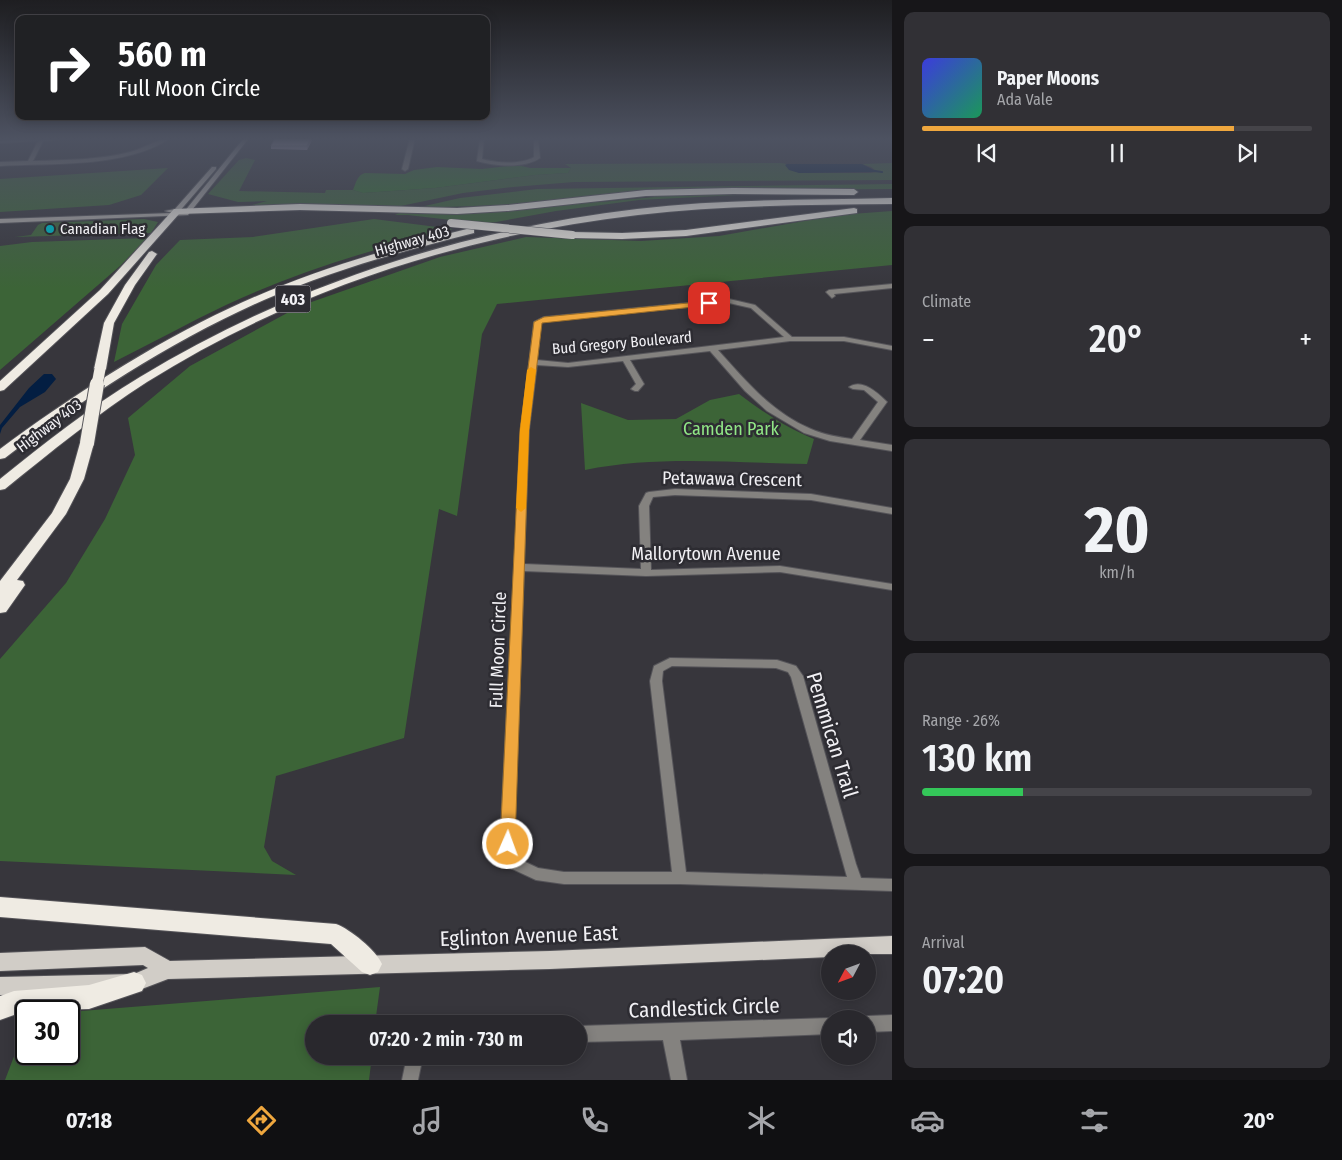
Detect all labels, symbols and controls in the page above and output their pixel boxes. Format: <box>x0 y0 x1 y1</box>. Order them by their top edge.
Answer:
text: 560 m <box>118 33 207 75</box>
icon: right <box>35 35 100 100</box>
text: Paper Moons <box>997 67 1099 90</box>
text: Full Moon Circle <box>118 75 260 102</box>
text: Ada Vale <box>997 90 1053 109</box>
icon: previous <box>973 139 1001 167</box>
icon: pause <box>1103 139 1131 167</box>
icon: next <box>1233 139 1261 167</box>
place label: Canadian Flag <box>60 220 145 238</box>
street label: Highway 403 <box>373 222 451 260</box>
marker: Canadian Flag <box>44 223 56 235</box>
pin <box>688 282 730 324</box>
road number: 403 <box>276 286 310 312</box>
icon: arrive <box>695 289 723 317</box>
text: Climate <box>922 292 971 311</box>
text: 20° <box>1089 316 1145 362</box>
text: − <box>922 323 935 356</box>
text: + <box>1299 323 1312 356</box>
street label: Bud Gregory Boulevard <box>551 328 693 358</box>
street label: Highway 403 <box>13 396 85 456</box>
park label: Camden Park <box>683 418 780 440</box>
street label: Petawawa Crescent <box>662 467 802 491</box>
text: 20 <box>1084 491 1150 569</box>
street label: Mallorytown Avenue <box>631 543 781 565</box>
text: km/h <box>1099 563 1135 582</box>
street label: Full Moon Circle <box>485 591 511 709</box>
street label: Pemmican Trail <box>801 669 864 802</box>
text: Range · 26% <box>922 711 1000 730</box>
text: 130 km <box>922 735 1032 781</box>
position arrow <box>481 817 533 869</box>
street label: Eglinton Avenue East <box>439 920 619 952</box>
text: Arrival <box>922 933 964 952</box>
north arrow <box>821 945 876 1000</box>
map controls <box>821 945 876 1065</box>
text: 07:20 <box>922 957 1004 1003</box>
street label: Candlestick Circle <box>628 992 780 1024</box>
speed limit sign: 30 <box>15 1000 80 1065</box>
button: sound <box>821 1010 876 1065</box>
text: 07:20 · 2 min · 730 m <box>369 1028 523 1051</box>
icon: directions <box>244 1103 279 1138</box>
icon: music <box>410 1103 445 1138</box>
icon: phone <box>577 1103 612 1138</box>
icon: climate <box>744 1103 779 1138</box>
icon: car <box>910 1103 945 1138</box>
icon: filters <box>1077 1103 1112 1138</box>
text: 07:18 <box>66 1107 112 1134</box>
text: 20° <box>1244 1107 1276 1134</box>

